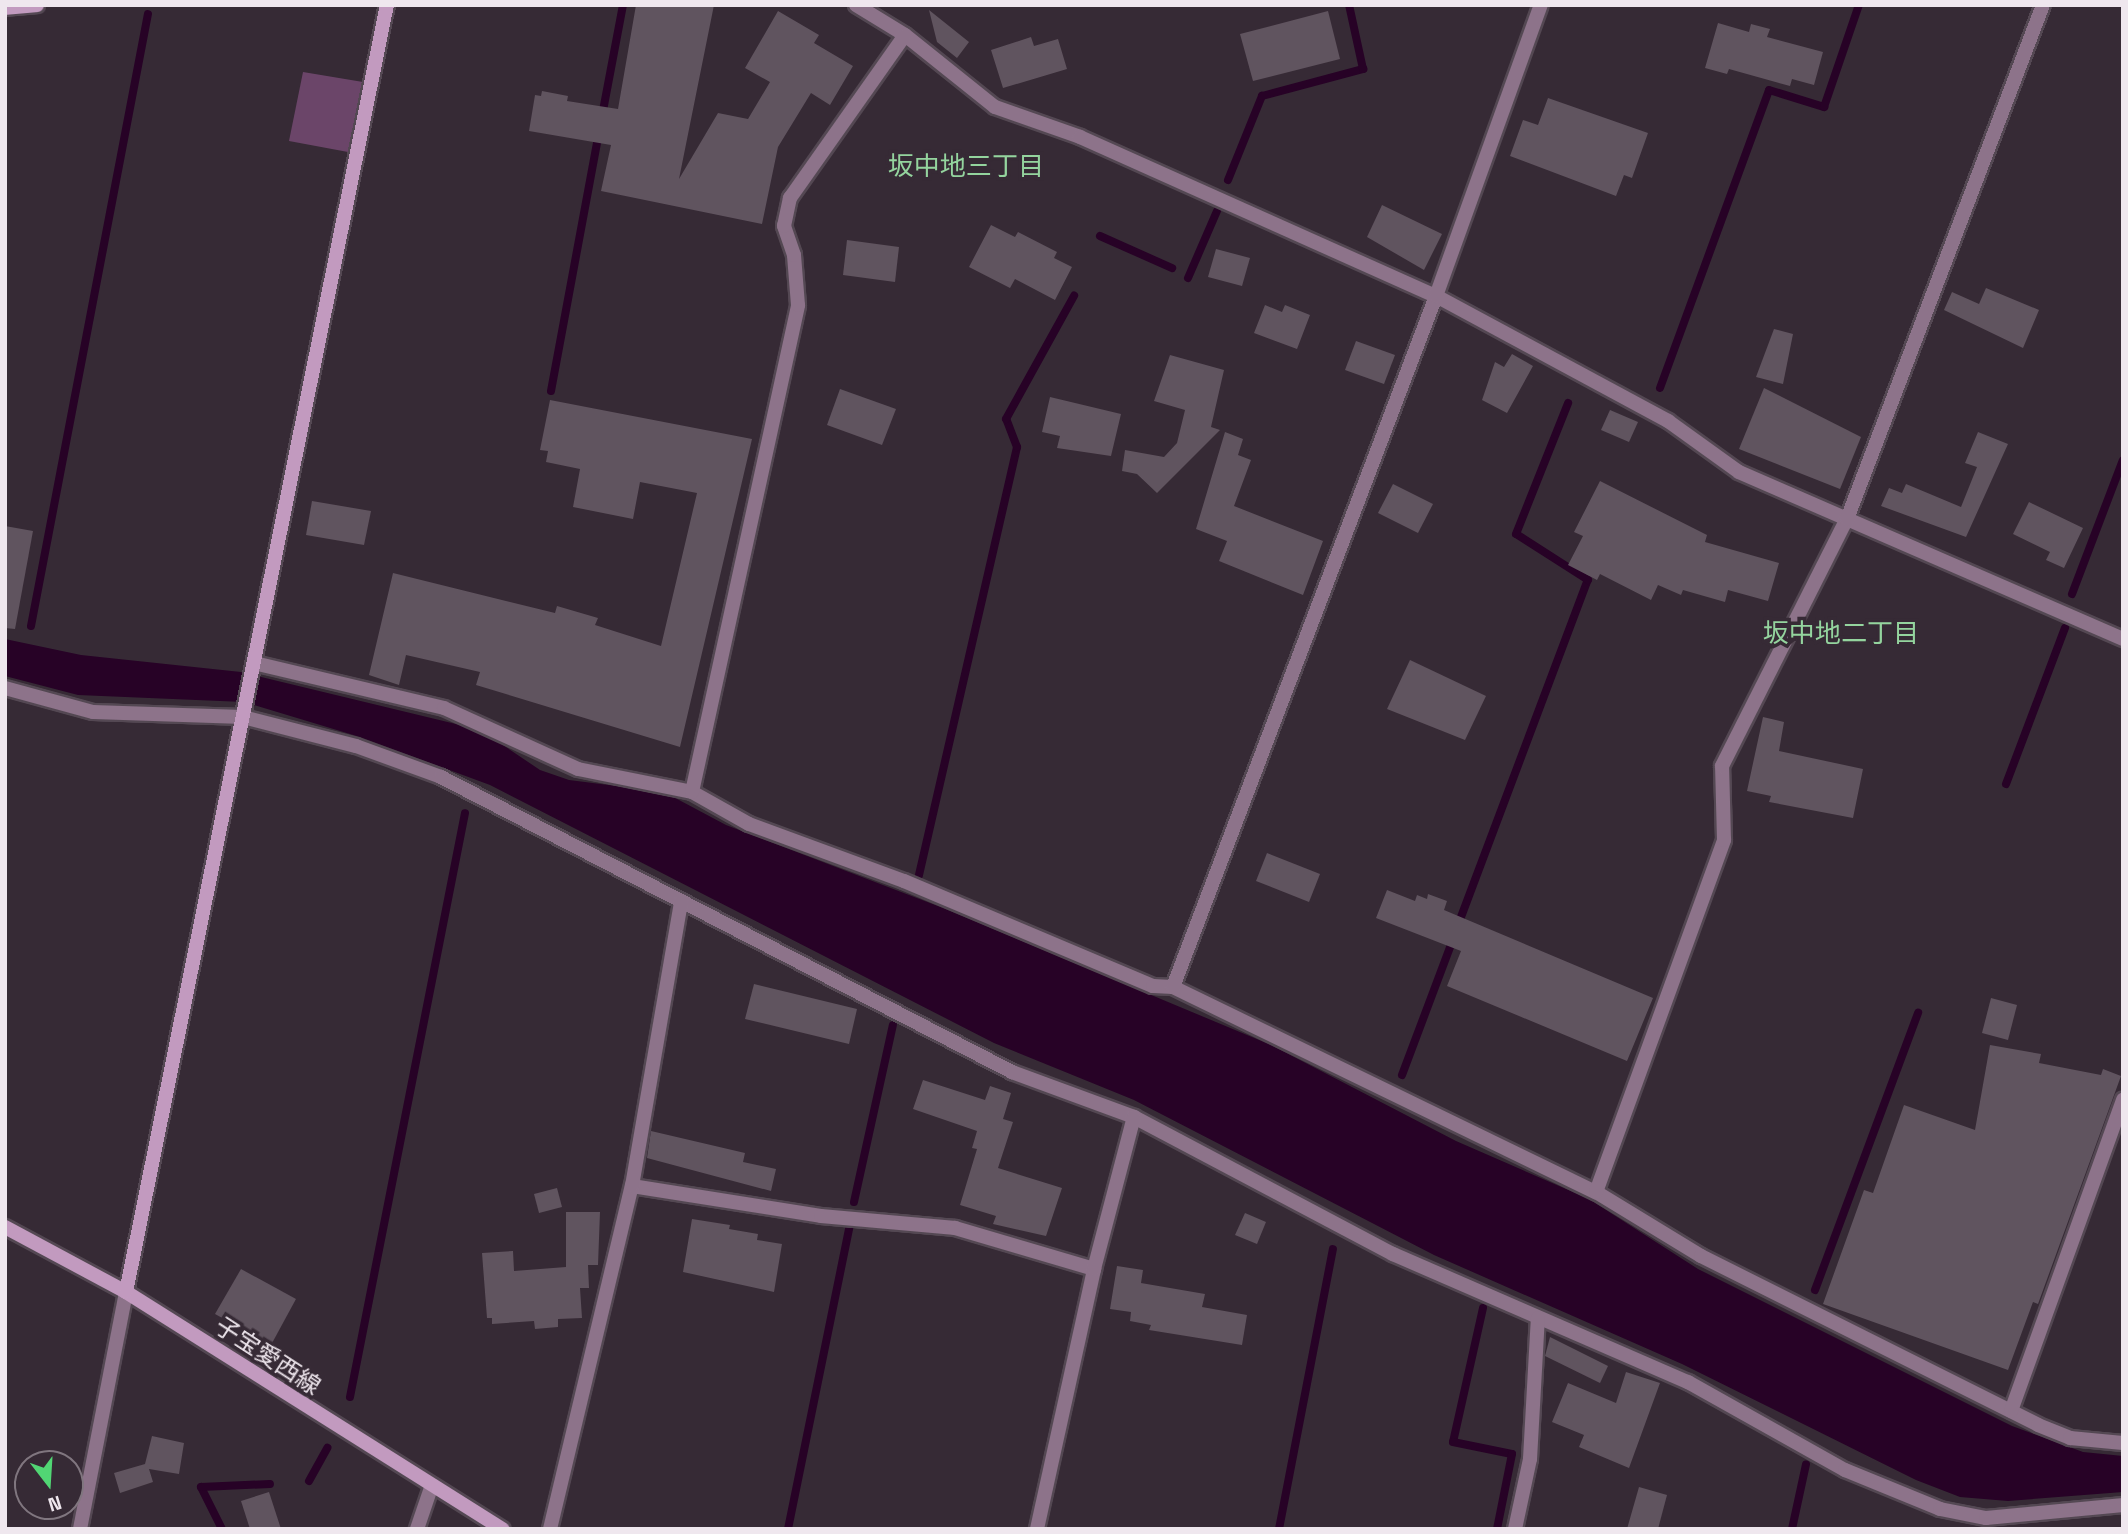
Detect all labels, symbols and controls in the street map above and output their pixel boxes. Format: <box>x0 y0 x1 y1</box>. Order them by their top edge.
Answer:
district label: 坂中地三丁目 <box>888 151 1044 183</box>
district label: 坂中地二丁目 <box>1763 618 1919 650</box>
street label: 子宝愛西線 <box>210 1311 326 1401</box>
north arrow <box>14 1450 84 1520</box>
text: N <box>45 1490 64 1517</box>

